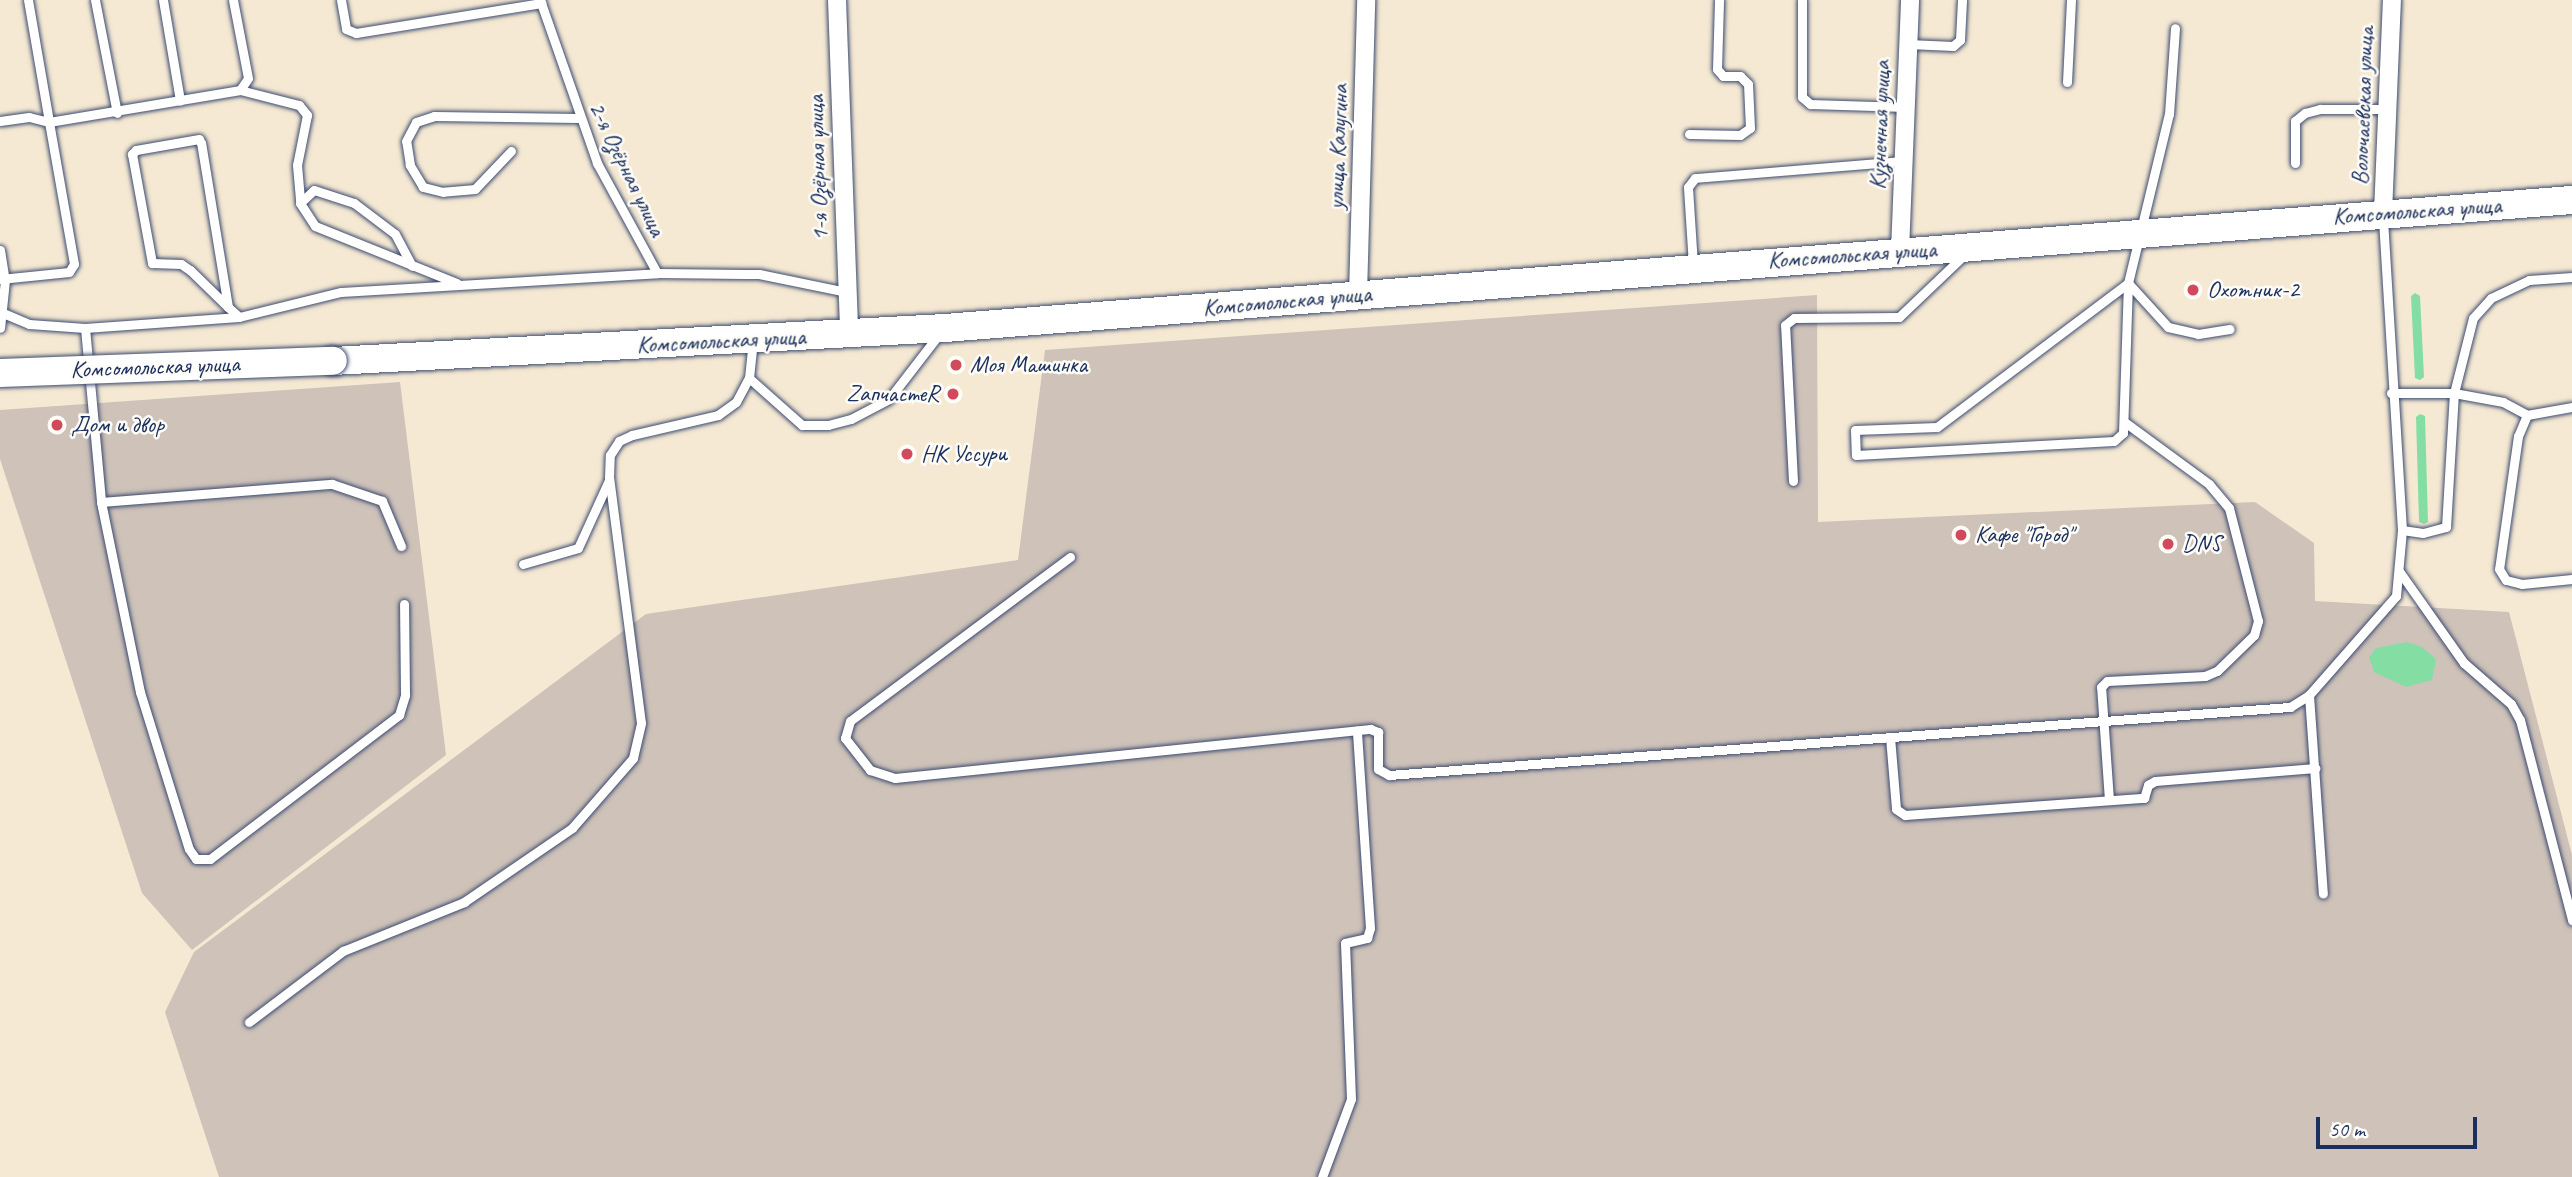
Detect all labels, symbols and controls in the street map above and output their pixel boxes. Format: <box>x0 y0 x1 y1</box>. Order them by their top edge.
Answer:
street label: Волочаевская улица <box>2346 26 2380 186</box>
street label: Кузнечная улица <box>1863 59 1897 191</box>
street label: улица Калугина <box>1321 83 1355 211</box>
street label: 1-я Озёрная улица <box>801 94 835 242</box>
street label: 2-я Озёрная улица <box>582 96 672 242</box>
street label: Комсомольская улица <box>2330 191 2504 231</box>
street label: Комсомольская улица <box>1765 235 1939 275</box>
place label: Охотник-2 <box>2207 276 2299 304</box>
street label: Комсомольская улица <box>1200 279 1374 323</box>
marker: Охотник-2 <box>2185 282 2201 298</box>
street label: Комсомольская улица <box>634 322 808 360</box>
street label: Комсомольская улица <box>69 350 241 384</box>
place label: Моя Машинка <box>970 351 1090 379</box>
marker: Моя Машинка <box>948 357 964 373</box>
place label: ZапчастеR <box>846 380 939 408</box>
marker: ZапчастеR <box>945 386 961 402</box>
place label: Дом и двор <box>71 411 163 439</box>
marker: Дом и двор <box>49 417 65 433</box>
place label: НК Уссури <box>921 440 1007 468</box>
marker: НК Уссури <box>899 446 915 462</box>
place label: Кафе "Город" <box>1975 521 2073 549</box>
marker: Кафе "Город" <box>1953 527 1969 543</box>
place label: DNS <box>2182 530 2221 558</box>
marker: DNS <box>2160 536 2176 552</box>
scale bar <box>2320 1104 2481 1148</box>
text: 50 m <box>2329 1116 2365 1142</box>

